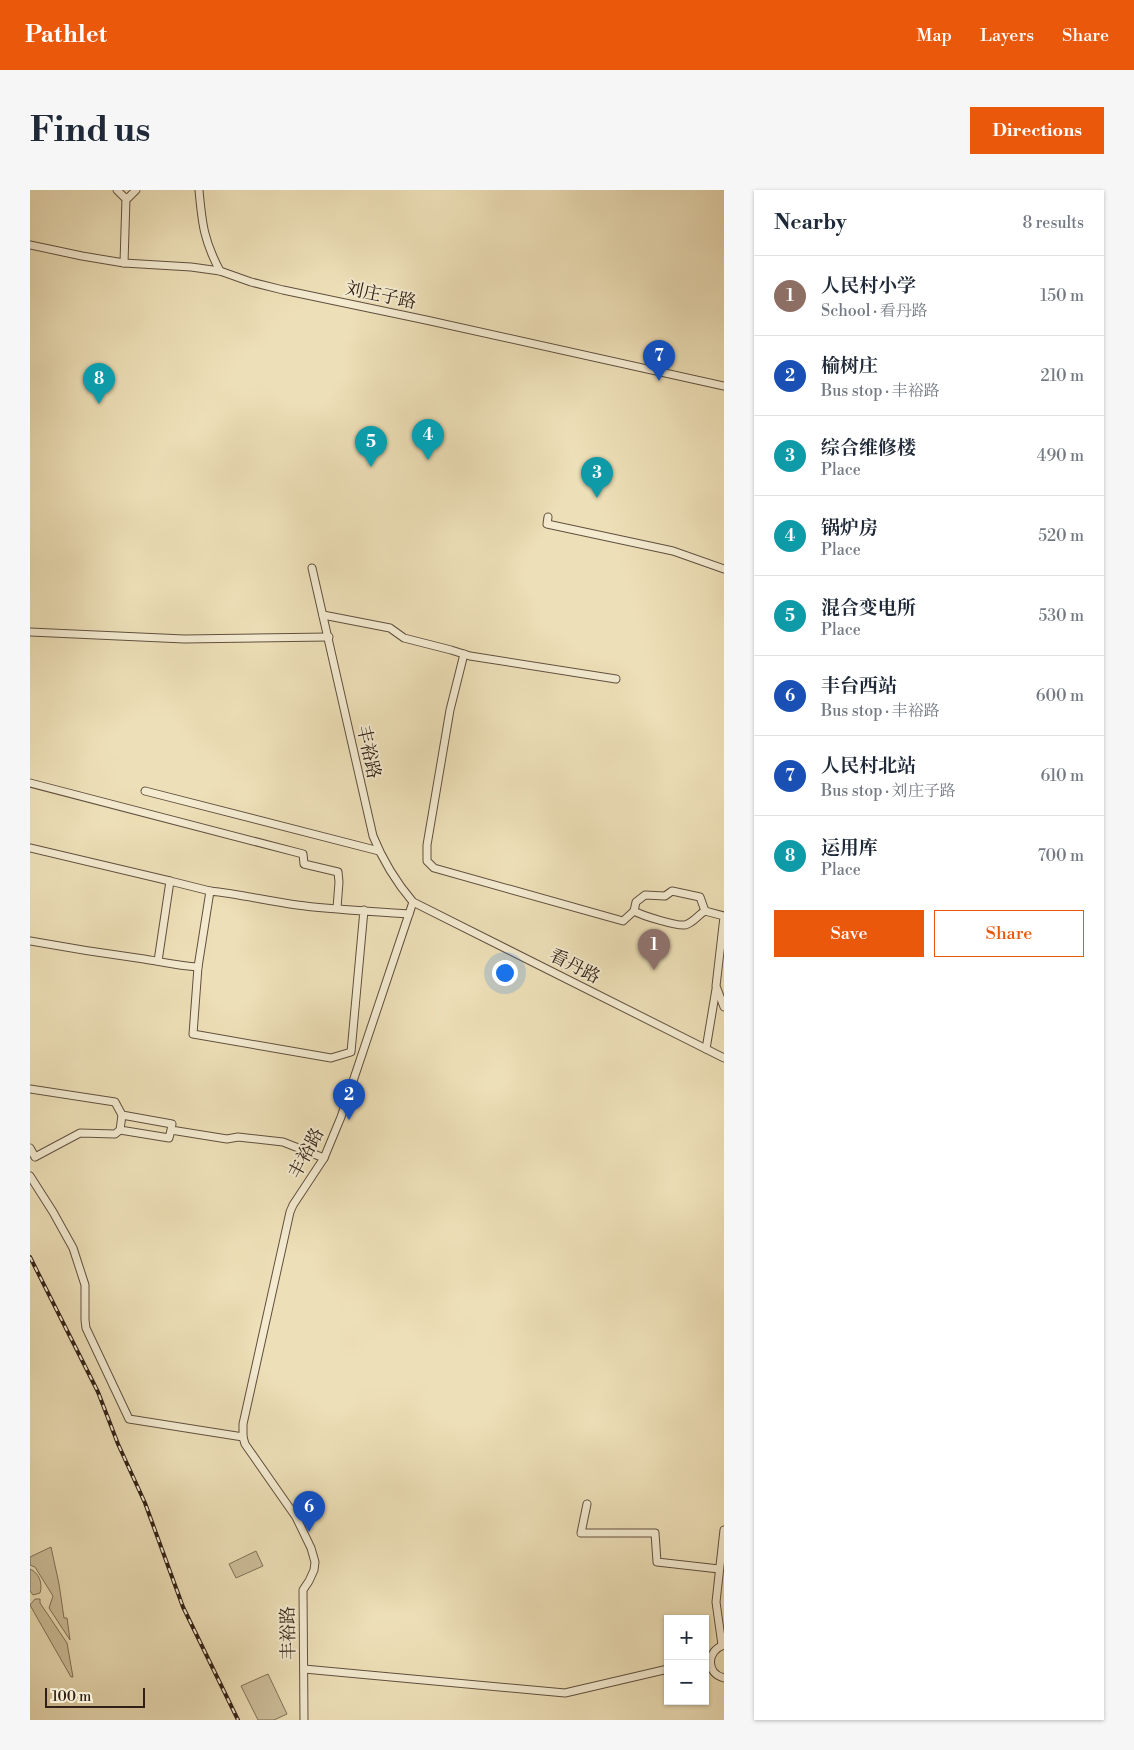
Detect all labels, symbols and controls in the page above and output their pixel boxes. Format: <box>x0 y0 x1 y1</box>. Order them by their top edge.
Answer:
text: Pathlet <box>25 20 107 50</box>
text: Map <box>917 24 952 47</box>
text: Layers <box>980 24 1034 47</box>
text: Share <box>1062 24 1109 47</box>
button: Directions <box>970 107 1104 154</box>
text: Find us <box>30 109 150 152</box>
text: Nearby <box>774 210 847 236</box>
text: 8 results <box>1022 213 1084 233</box>
text: 人民村小学 <box>821 274 916 298</box>
street label: 刘庄子路 <box>343 277 419 314</box>
text: 1 <box>786 286 794 306</box>
text: 150 m <box>1040 286 1084 306</box>
text: School · 看丹路 <box>821 301 928 321</box>
pin: 7 <box>643 340 675 381</box>
text: 榆树庄 <box>821 354 878 378</box>
pin: 8 <box>83 363 115 404</box>
text: 2 <box>785 366 795 386</box>
text: 210 m <box>1040 366 1084 386</box>
text: Bus stop · 丰裕路 <box>821 381 940 401</box>
pin: 4 <box>412 419 444 460</box>
pin: 5 <box>355 426 387 467</box>
text: 综合维修楼 <box>821 436 916 460</box>
text: 3 <box>785 446 795 466</box>
text: 490 m <box>1037 446 1084 466</box>
pin: 3 <box>581 457 613 498</box>
text: Place <box>821 460 861 480</box>
text: 锅炉房 <box>821 516 878 540</box>
text: 4 <box>785 526 795 546</box>
text: 520 m <box>1038 526 1084 546</box>
text: Place <box>821 540 861 560</box>
text: 混合变电所 <box>821 596 916 620</box>
text: 5 <box>785 606 795 626</box>
text: 530 m <box>1038 606 1084 626</box>
text: Place <box>821 620 861 640</box>
text: 丰台西站 <box>821 674 897 698</box>
text: 6 <box>785 686 795 706</box>
text: 600 m <box>1036 686 1084 706</box>
text: Bus stop · 丰裕路 <box>821 701 940 721</box>
street label: 丰裕路 <box>352 723 385 781</box>
text: 人民村北站 <box>821 754 916 778</box>
text: 7 <box>785 766 795 786</box>
text: 610 m <box>1040 766 1084 786</box>
text: Bus stop · 刘庄子路 <box>821 781 956 801</box>
text: 运用库 <box>821 836 878 860</box>
text: 8 <box>785 846 795 866</box>
text: 700 m <box>1038 846 1084 866</box>
text: Place <box>821 860 861 880</box>
button: Save <box>774 910 924 957</box>
button: Share <box>934 910 1084 957</box>
pin: 1 <box>638 929 670 970</box>
street label: 看丹路 <box>545 944 604 989</box>
your location <box>492 960 518 986</box>
pin: 2 <box>333 1079 365 1120</box>
street label: 丰裕路 <box>284 1124 329 1182</box>
pin: 6 <box>293 1491 325 1532</box>
street label: 丰裕路 <box>277 1606 300 1660</box>
map controls <box>664 1615 709 1705</box>
button: + <box>664 1615 709 1660</box>
button: − <box>664 1660 709 1705</box>
scale bar <box>45 1685 145 1708</box>
text: 100 m <box>52 1688 91 1706</box>

